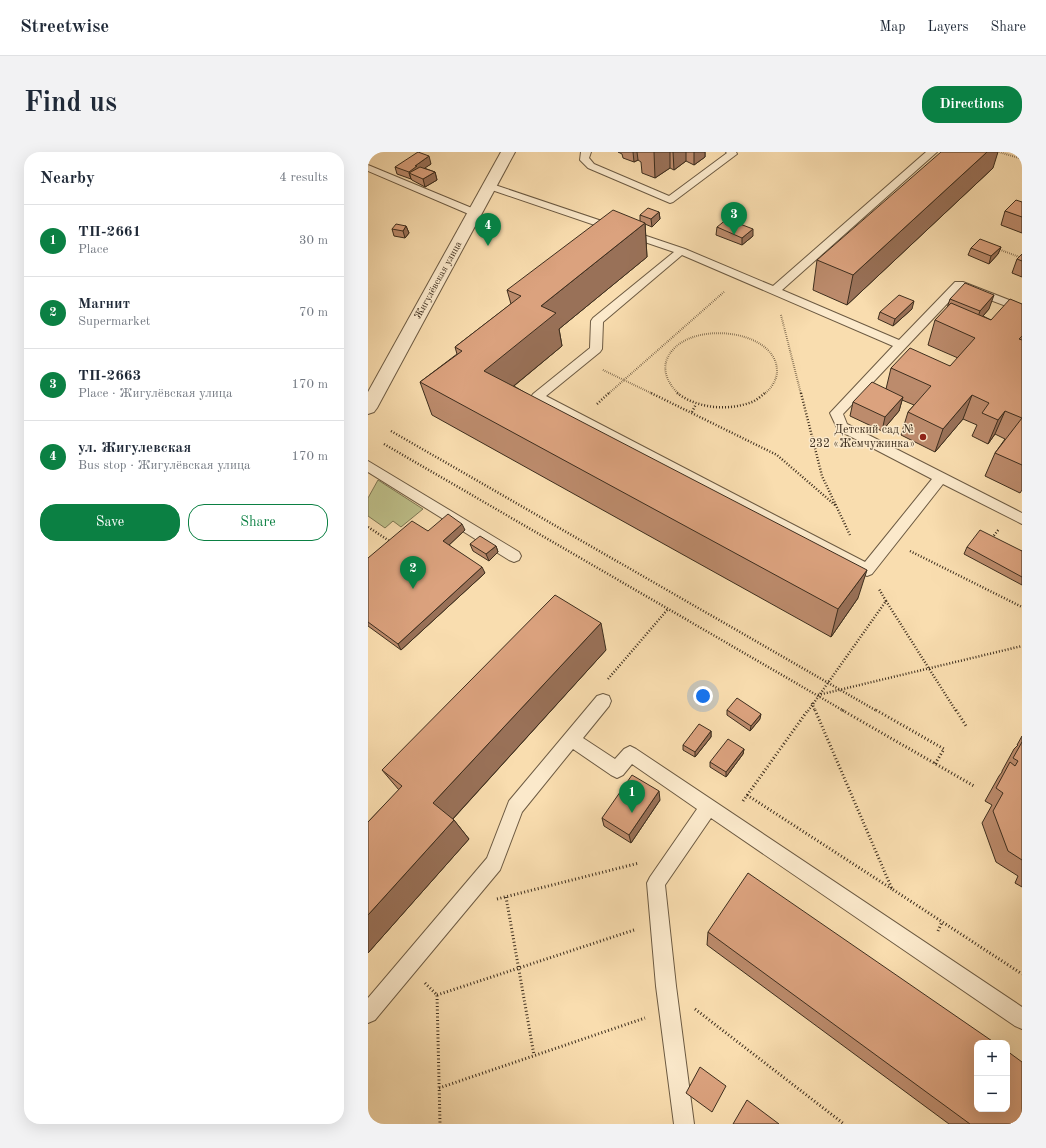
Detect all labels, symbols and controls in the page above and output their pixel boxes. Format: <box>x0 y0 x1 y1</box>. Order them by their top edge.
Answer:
text: Streetwise <box>20 18 109 37</box>
text: Map <box>880 20 906 34</box>
text: Layers <box>928 20 969 34</box>
text: Share <box>991 20 1026 34</box>
button: Directions <box>922 86 1022 123</box>
text: Find us <box>24 90 117 118</box>
text: Nearby <box>40 170 95 187</box>
text: 4 results <box>279 171 328 184</box>
pin: 3 <box>721 202 747 235</box>
pin: 4 <box>475 213 501 246</box>
text: ТП-2661 <box>78 225 141 240</box>
text: 1 <box>49 234 57 247</box>
text: 30 m <box>299 234 328 247</box>
street label: Жигулёвская улица <box>413 240 463 320</box>
text: Place <box>78 243 108 256</box>
text: Магнит <box>78 297 130 312</box>
text: 2 <box>49 306 57 319</box>
text: 70 m <box>299 306 328 319</box>
text: Supermarket <box>78 315 150 328</box>
text: ТП-2663 <box>78 369 141 384</box>
text: 3 <box>49 378 57 391</box>
text: 170 m <box>291 378 328 391</box>
text: Place · Жигулёвская улица <box>78 387 232 400</box>
place label: Детский сад № 232 «Жемчужинка» <box>809 424 915 450</box>
marker: Детский сад № 232 «Жемчужинка» <box>918 432 928 442</box>
text: ул. Жигулевская <box>78 441 191 456</box>
text: 4 <box>49 450 57 463</box>
text: 170 m <box>291 450 328 463</box>
text: Bus stop · Жигулёвская улица <box>78 459 250 472</box>
button: Save <box>40 504 180 541</box>
button: Share <box>188 504 328 541</box>
pin: 2 <box>400 556 426 589</box>
your location <box>693 686 713 706</box>
pin: 1 <box>619 780 645 813</box>
map controls <box>974 1040 1010 1112</box>
button: + <box>974 1040 1010 1076</box>
button: − <box>974 1076 1010 1112</box>

